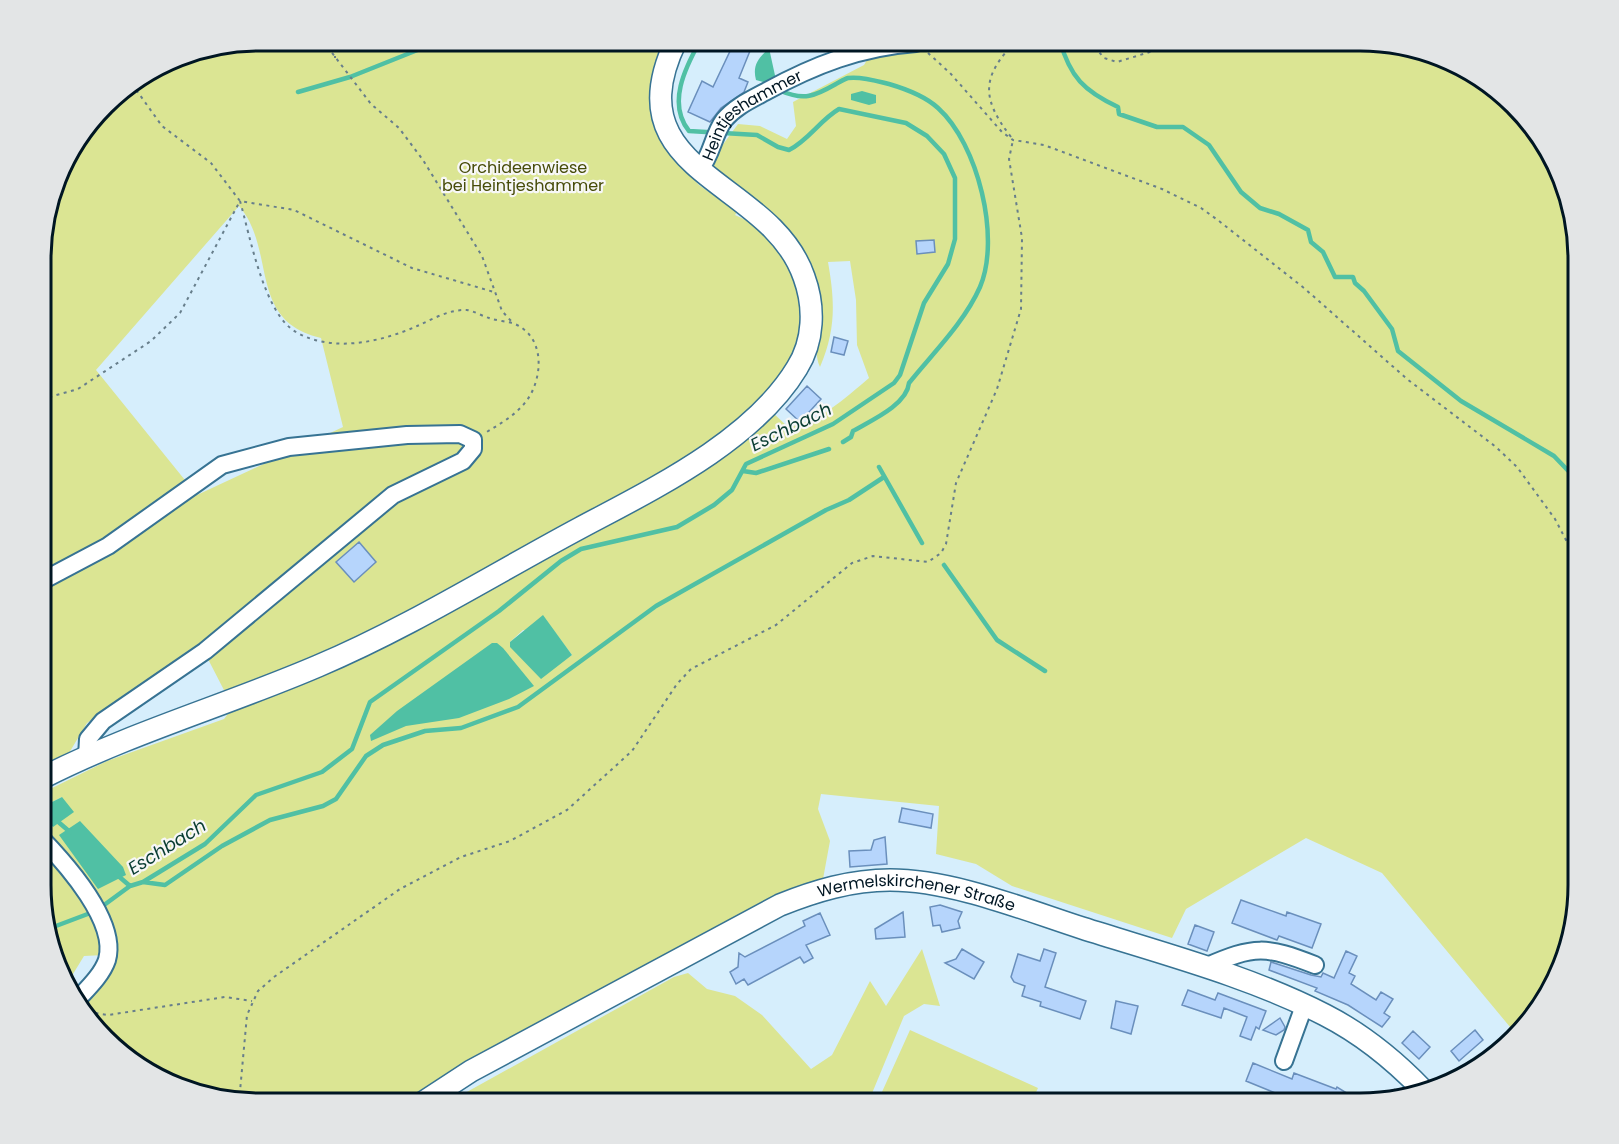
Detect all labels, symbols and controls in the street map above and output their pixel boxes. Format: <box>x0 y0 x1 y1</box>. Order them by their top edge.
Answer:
street label: Heintjeshammer <box>696 64 806 164</box>
park label: Orchideenwiese bei Heintjeshammer <box>442 156 604 197</box>
water label: Eschbach <box>746 396 836 457</box>
water label: Eschbach <box>123 813 211 880</box>
street label: Wermelskirchener Straße <box>815 869 1018 917</box>

